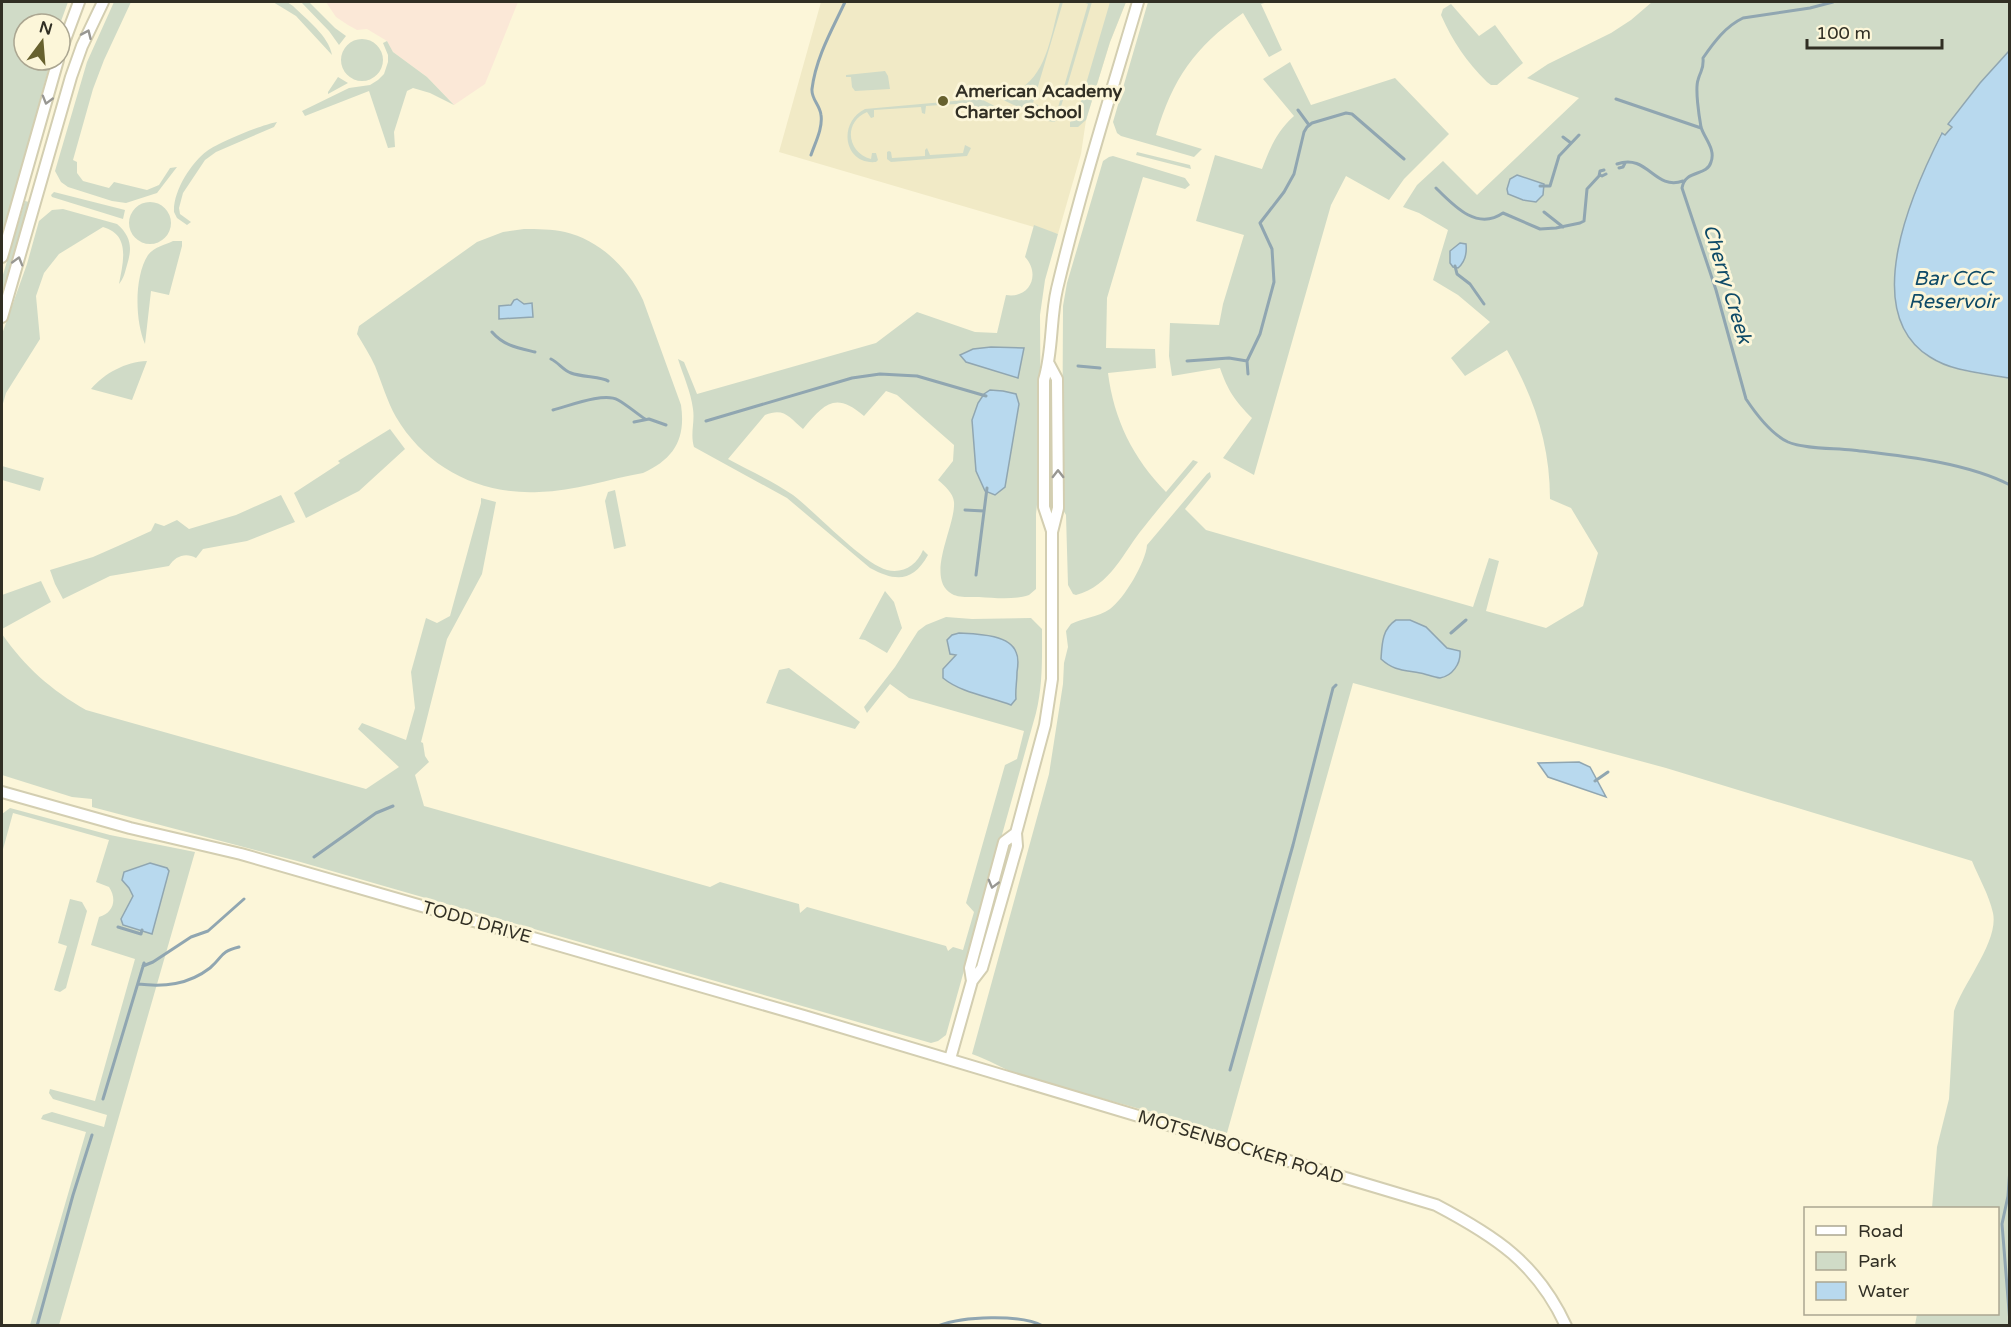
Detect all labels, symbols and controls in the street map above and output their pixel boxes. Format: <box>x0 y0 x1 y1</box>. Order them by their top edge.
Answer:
north arrow <box>12 12 72 72</box>
scale bar <box>1807 12 1942 50</box>
text: N <box>37 17 55 40</box>
text: 100 m <box>1816 22 1871 44</box>
one-way arrow <box>80 30 92 41</box>
place label: American Academy Charter School <box>955 80 1123 123</box>
one-way arrow <box>41 94 54 104</box>
marker: American Academy Charter School <box>936 94 950 108</box>
water label: Cherry Creek <box>1697 222 1757 348</box>
one-way arrow <box>10 256 23 266</box>
water label: Bar CCC Reservoir <box>1908 267 2000 314</box>
one-way arrow <box>1052 469 1064 478</box>
one-way arrow <box>988 879 1000 889</box>
street label: TODD DRIVE <box>420 896 534 948</box>
street label: MOTSENBOCKER ROAD <box>1135 1105 1347 1189</box>
legend <box>1804 1207 1999 1315</box>
text: Road <box>1858 1220 1903 1242</box>
text: Park <box>1858 1250 1897 1272</box>
text: Water <box>1858 1280 1909 1302</box>

